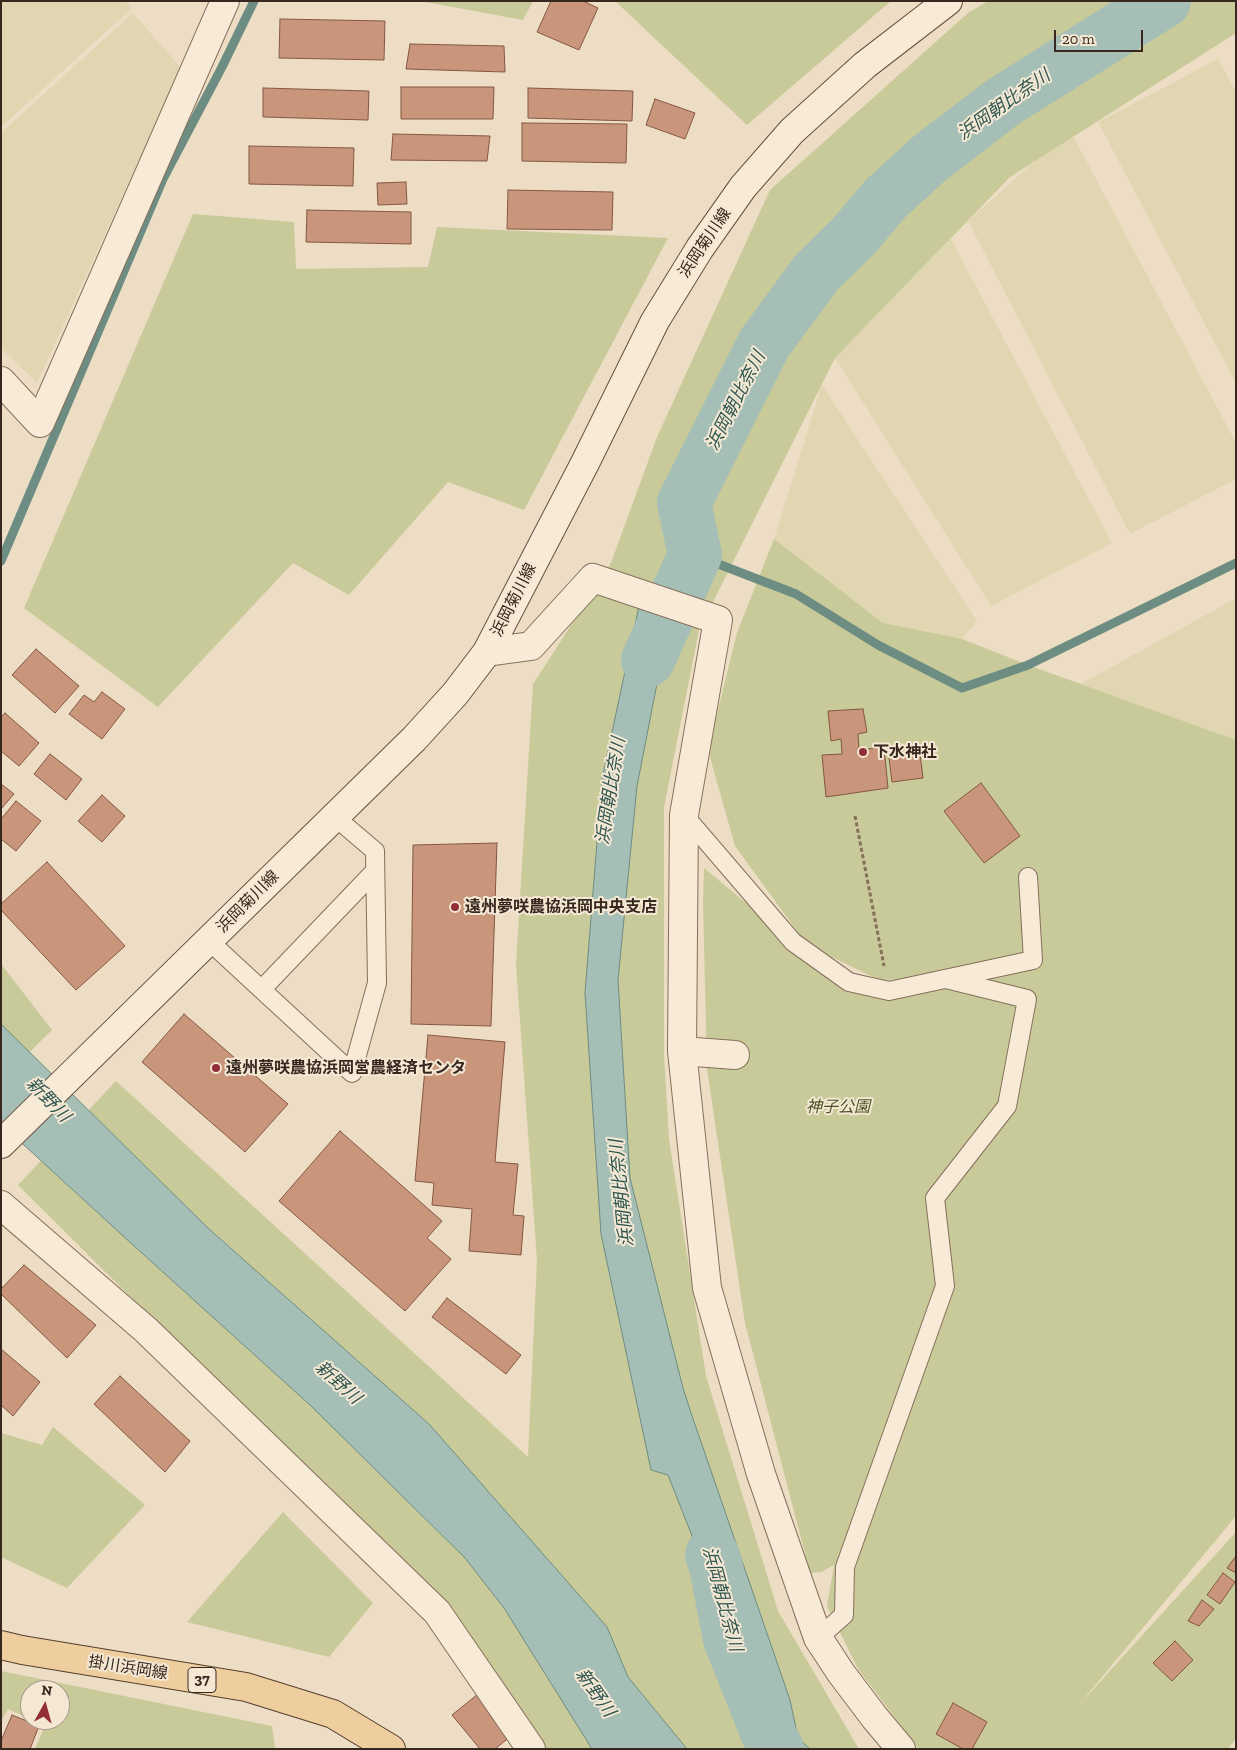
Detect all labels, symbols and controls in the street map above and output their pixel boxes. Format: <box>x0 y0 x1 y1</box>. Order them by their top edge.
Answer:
scale bar <box>1057 20 1146 52</box>
text: 20 m <box>1062 30 1095 48</box>
water label: 浜岡朝比奈川 <box>954 65 1054 145</box>
street label: 浜岡菊川線 <box>675 204 735 282</box>
water label: 浜岡朝比奈川 <box>702 348 770 454</box>
street label: 浜岡菊川線 <box>487 560 541 640</box>
water label: 浜岡朝比奈川 <box>592 736 630 846</box>
place label: 下水神社 <box>873 742 937 762</box>
marker: 下水神社 <box>857 746 869 758</box>
street label: 浜岡菊川線 <box>213 867 283 937</box>
place label: 遠州夢咲農協浜岡中央支店 <box>465 897 657 917</box>
marker: 遠州夢咲農協浜岡中央支店 <box>449 901 461 913</box>
place label: 遠州夢咲農協浜岡営農経済センタ <box>226 1058 466 1078</box>
marker: 遠州夢咲農協浜岡営農経済センタ <box>210 1062 222 1074</box>
water label: 新野川 <box>21 1073 75 1127</box>
park label: 神子公園 <box>806 1097 870 1117</box>
water label: 浜岡朝比奈川 <box>606 1138 638 1248</box>
water label: 新野川 <box>311 1357 365 1409</box>
water label: 浜岡朝比奈川 <box>698 1544 746 1654</box>
street label: 掛川浜岡線 <box>87 1652 169 1684</box>
water label: 新野川 <box>571 1665 619 1721</box>
road number: 37 <box>188 1668 216 1692</box>
north arrow <box>20 1680 70 1730</box>
text: N <box>40 1682 53 1700</box>

